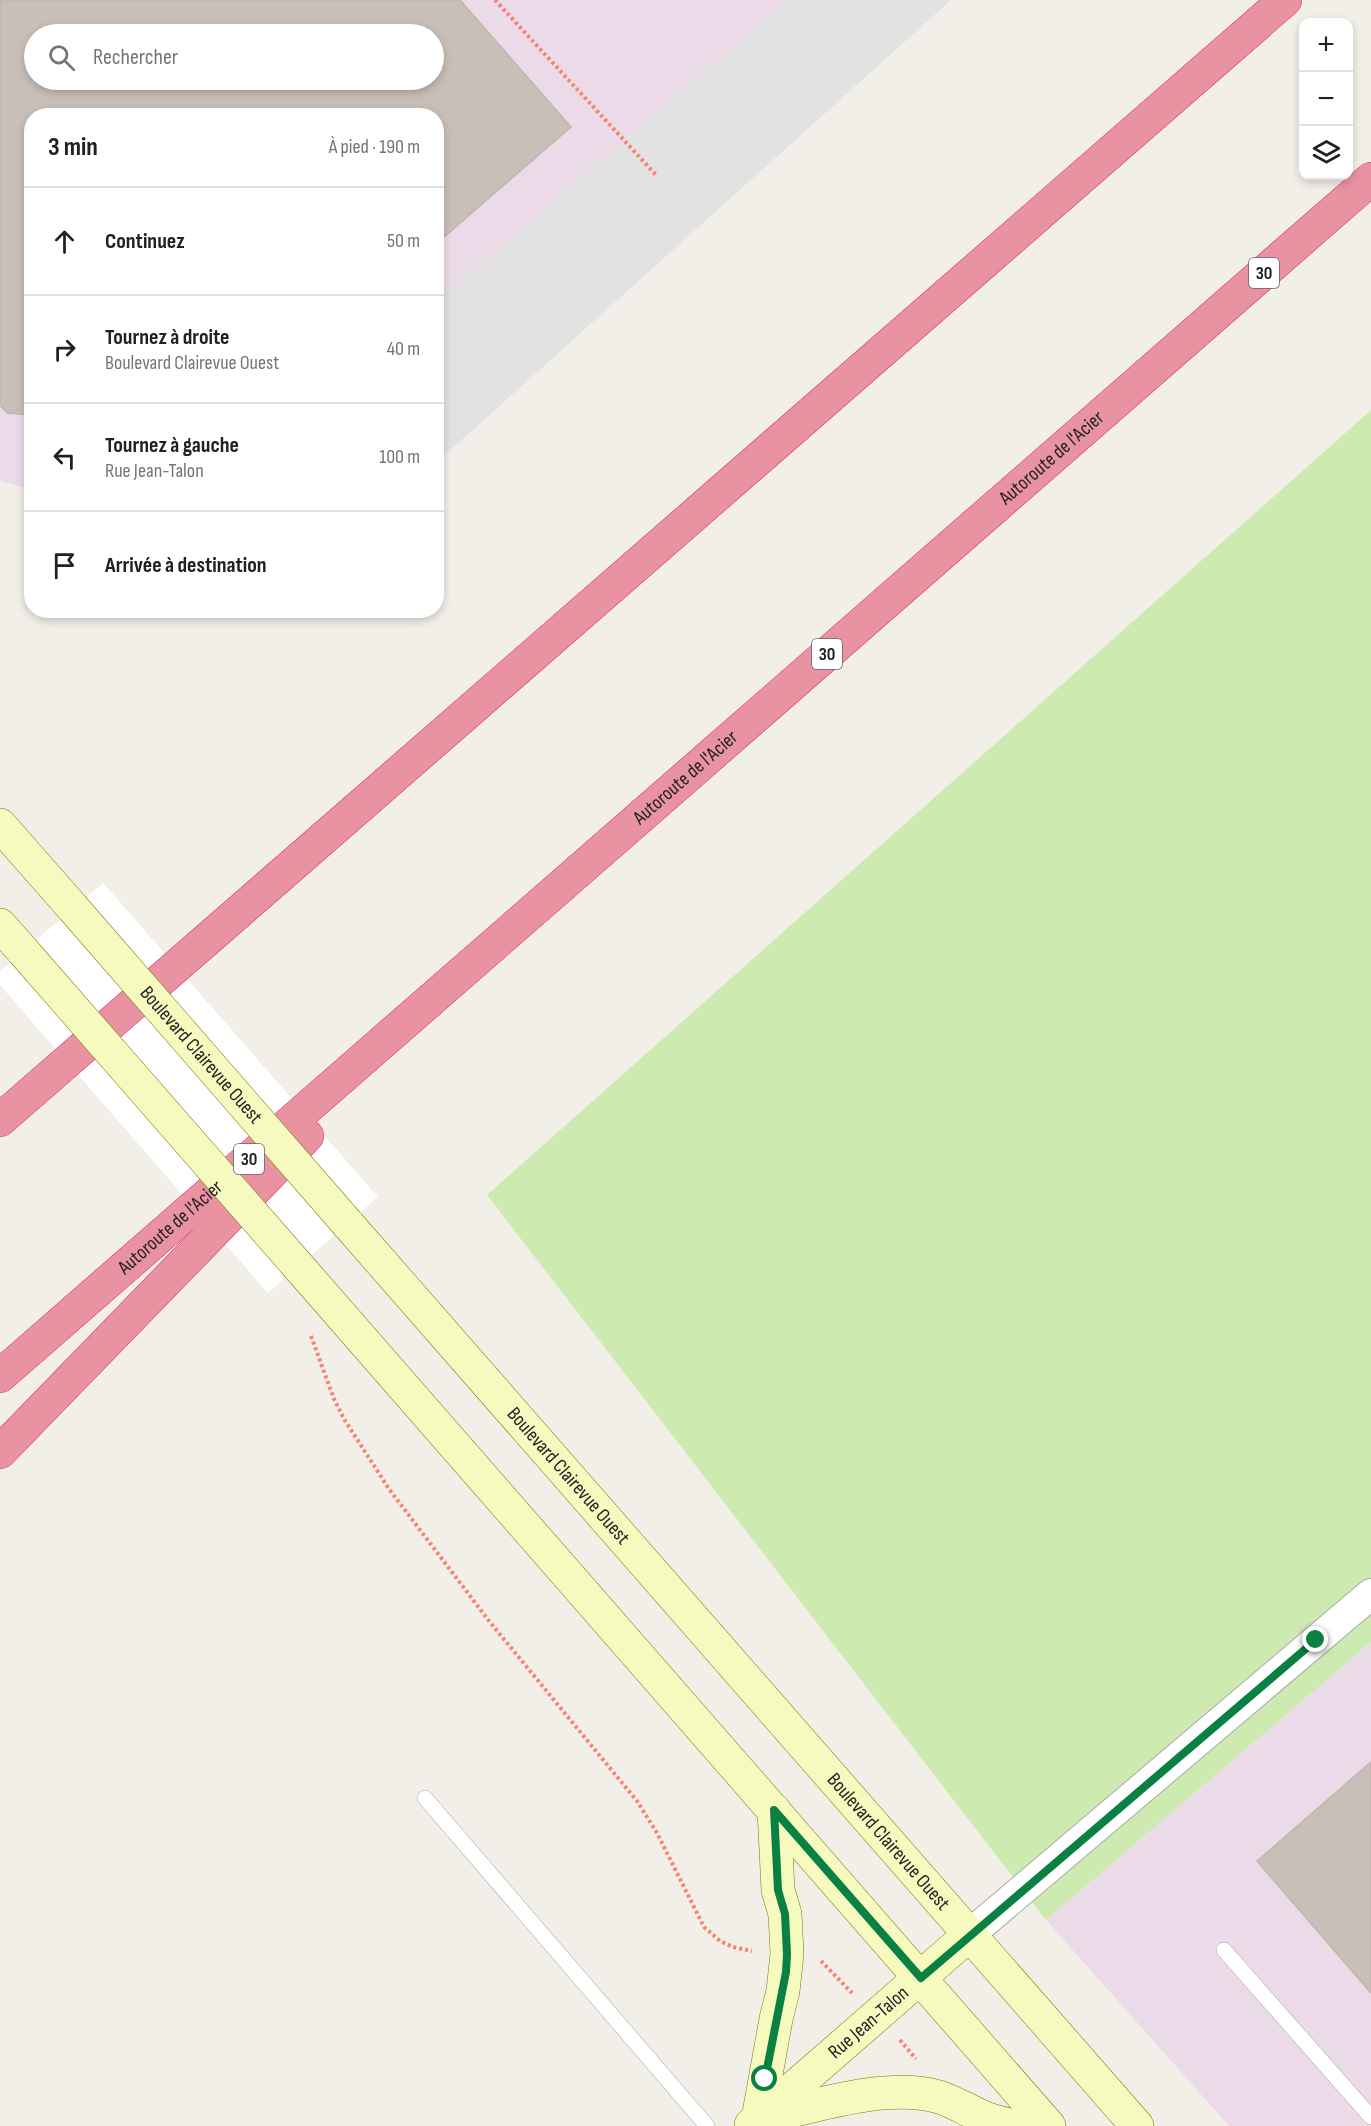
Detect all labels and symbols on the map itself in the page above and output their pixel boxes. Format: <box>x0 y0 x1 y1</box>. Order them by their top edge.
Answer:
road number: 30 <box>1249 258 1279 288</box>
street label: Autoroute de l'Acier <box>993 405 1109 511</box>
road number: 30 <box>812 639 842 669</box>
street label: Autoroute de l'Acier <box>627 725 743 830</box>
street label: Boulevard Clairevue Ouest <box>135 981 267 1129</box>
road number: 30 <box>234 1144 264 1174</box>
street label: Autoroute de l'Acier <box>112 1175 228 1280</box>
street label: Boulevard Clairevue Ouest <box>502 1402 635 1549</box>
route end <box>1302 1626 1328 1652</box>
street label: Boulevard Clairevue Ouest <box>822 1768 955 1915</box>
street label: Rue Jean-Talon <box>823 1981 914 2064</box>
route start <box>751 2065 777 2091</box>

